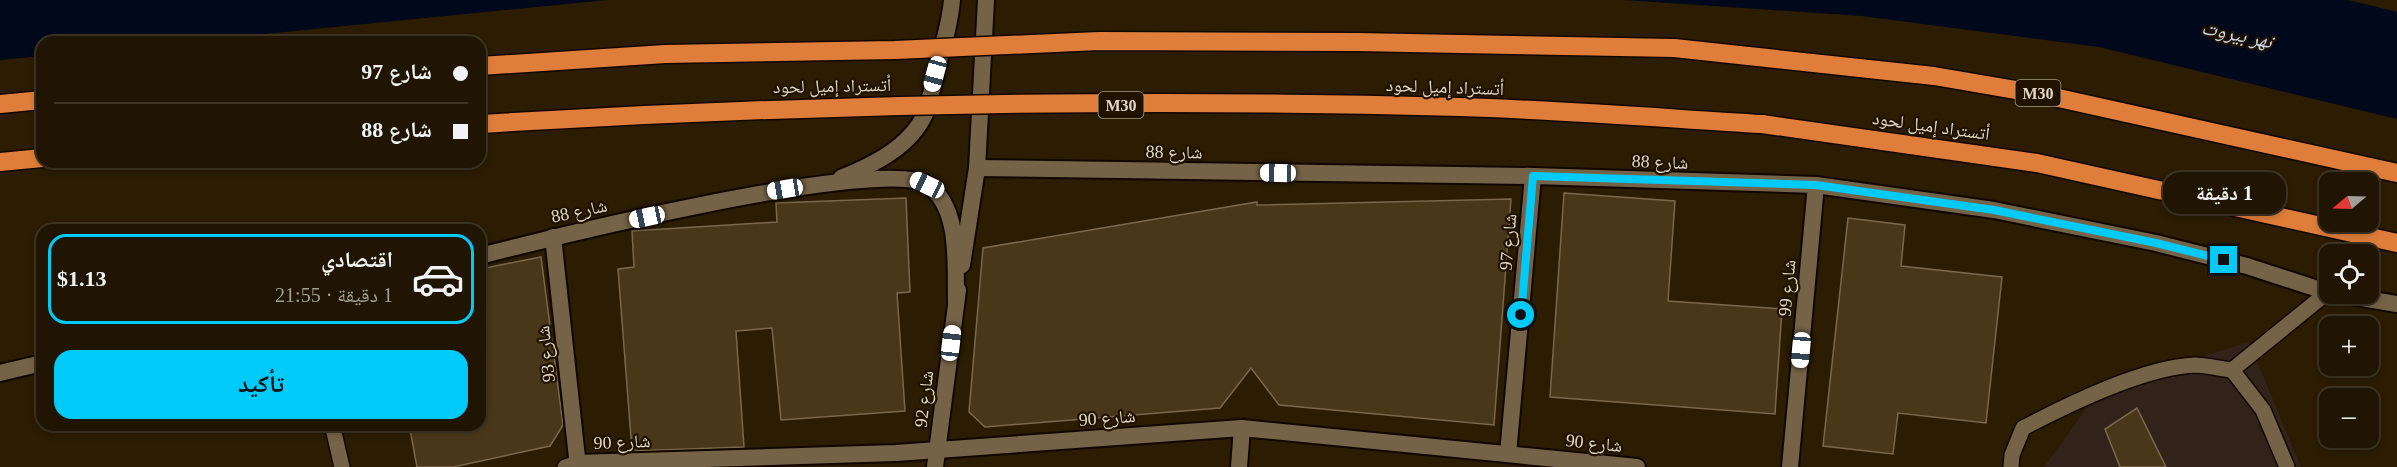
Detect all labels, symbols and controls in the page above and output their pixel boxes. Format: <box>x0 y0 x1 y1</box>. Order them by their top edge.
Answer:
water label: نهر بيروت <box>2199 16 2277 54</box>
car <box>922 54 948 94</box>
text: شارع 97 <box>361 59 432 84</box>
street label: أتستراد إميل لحود <box>773 74 891 99</box>
street label: أتستراد إميل لحود <box>1386 74 1504 101</box>
road number: M30 <box>2016 80 2060 106</box>
road number: M30 <box>1098 92 1144 118</box>
street label: أتستراد إميل لحود <box>1871 107 1991 146</box>
text: شارع 88 <box>361 117 432 142</box>
street label: شارع 88 <box>1145 142 1203 163</box>
street label: شارع 88 <box>1631 151 1689 174</box>
car <box>1260 164 1296 182</box>
car <box>907 169 947 201</box>
north arrow <box>2319 172 2379 232</box>
map controls <box>2319 172 2379 448</box>
callout: 1 دقيقة <box>2162 173 2286 215</box>
car <box>766 177 804 201</box>
text: 1 دقيقة <box>2196 182 2253 204</box>
street label: شارع 88 <box>549 195 609 228</box>
car <box>628 204 666 230</box>
street label: شارع 97 <box>1496 213 1521 271</box>
button: locate <box>2319 244 2379 304</box>
route end <box>2210 246 2237 273</box>
text: اقتصادي <box>321 247 393 272</box>
icon: car <box>411 252 465 306</box>
street label: شارع 99 <box>1775 259 1800 317</box>
text: $1.13 <box>57 266 107 291</box>
text: 1 دقيقة · 21:55 <box>275 284 393 306</box>
route start <box>1507 301 1534 328</box>
button: + <box>2319 316 2379 376</box>
car <box>940 324 962 362</box>
street label: شارع 93 <box>533 325 560 383</box>
car <box>1790 331 1812 369</box>
button: تأكيد <box>54 350 468 419</box>
street label: شارع 92 <box>911 370 938 428</box>
button: − <box>2319 388 2379 448</box>
street label: شارع 90 <box>1078 406 1136 431</box>
street label: شارع 90 <box>1565 430 1623 457</box>
street label: شارع 90 <box>593 431 651 454</box>

